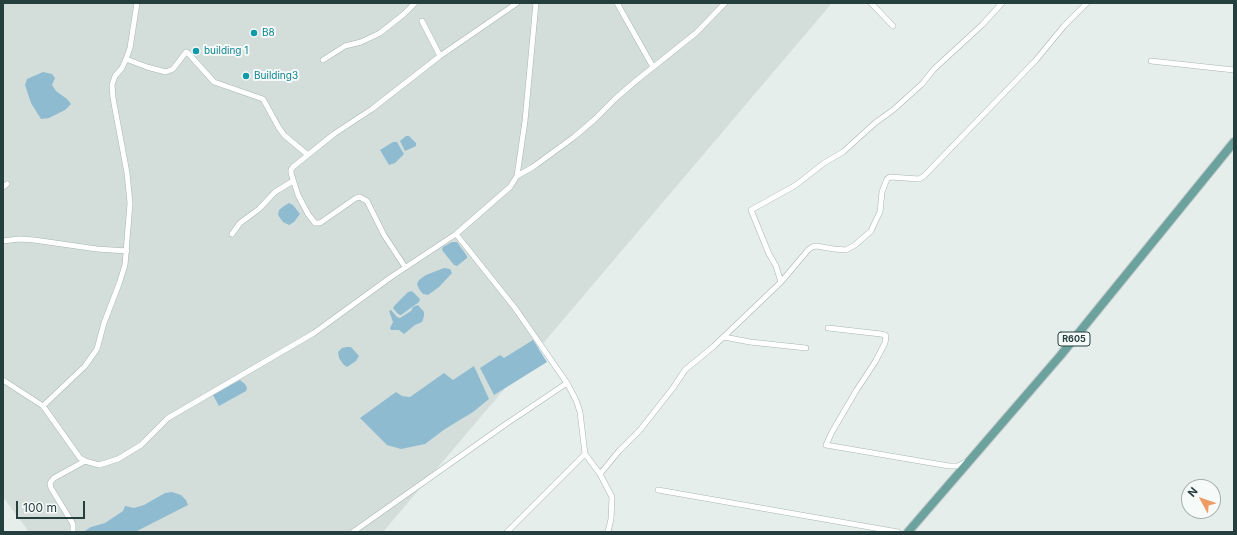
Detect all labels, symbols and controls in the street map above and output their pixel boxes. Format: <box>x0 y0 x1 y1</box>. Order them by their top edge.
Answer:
place label: B8 <box>262 27 275 39</box>
marker: B8 <box>249 28 259 38</box>
place label: building 1 <box>204 45 248 57</box>
marker: building 1 <box>191 46 201 56</box>
place label: Building3 <box>254 70 298 82</box>
marker: Building3 <box>241 71 251 81</box>
road number: R605 <box>1058 332 1090 346</box>
north arrow <box>1181 479 1221 519</box>
text: N <box>1185 484 1201 500</box>
scale bar <box>18 493 87 519</box>
text: 100 m <box>23 500 57 515</box>

